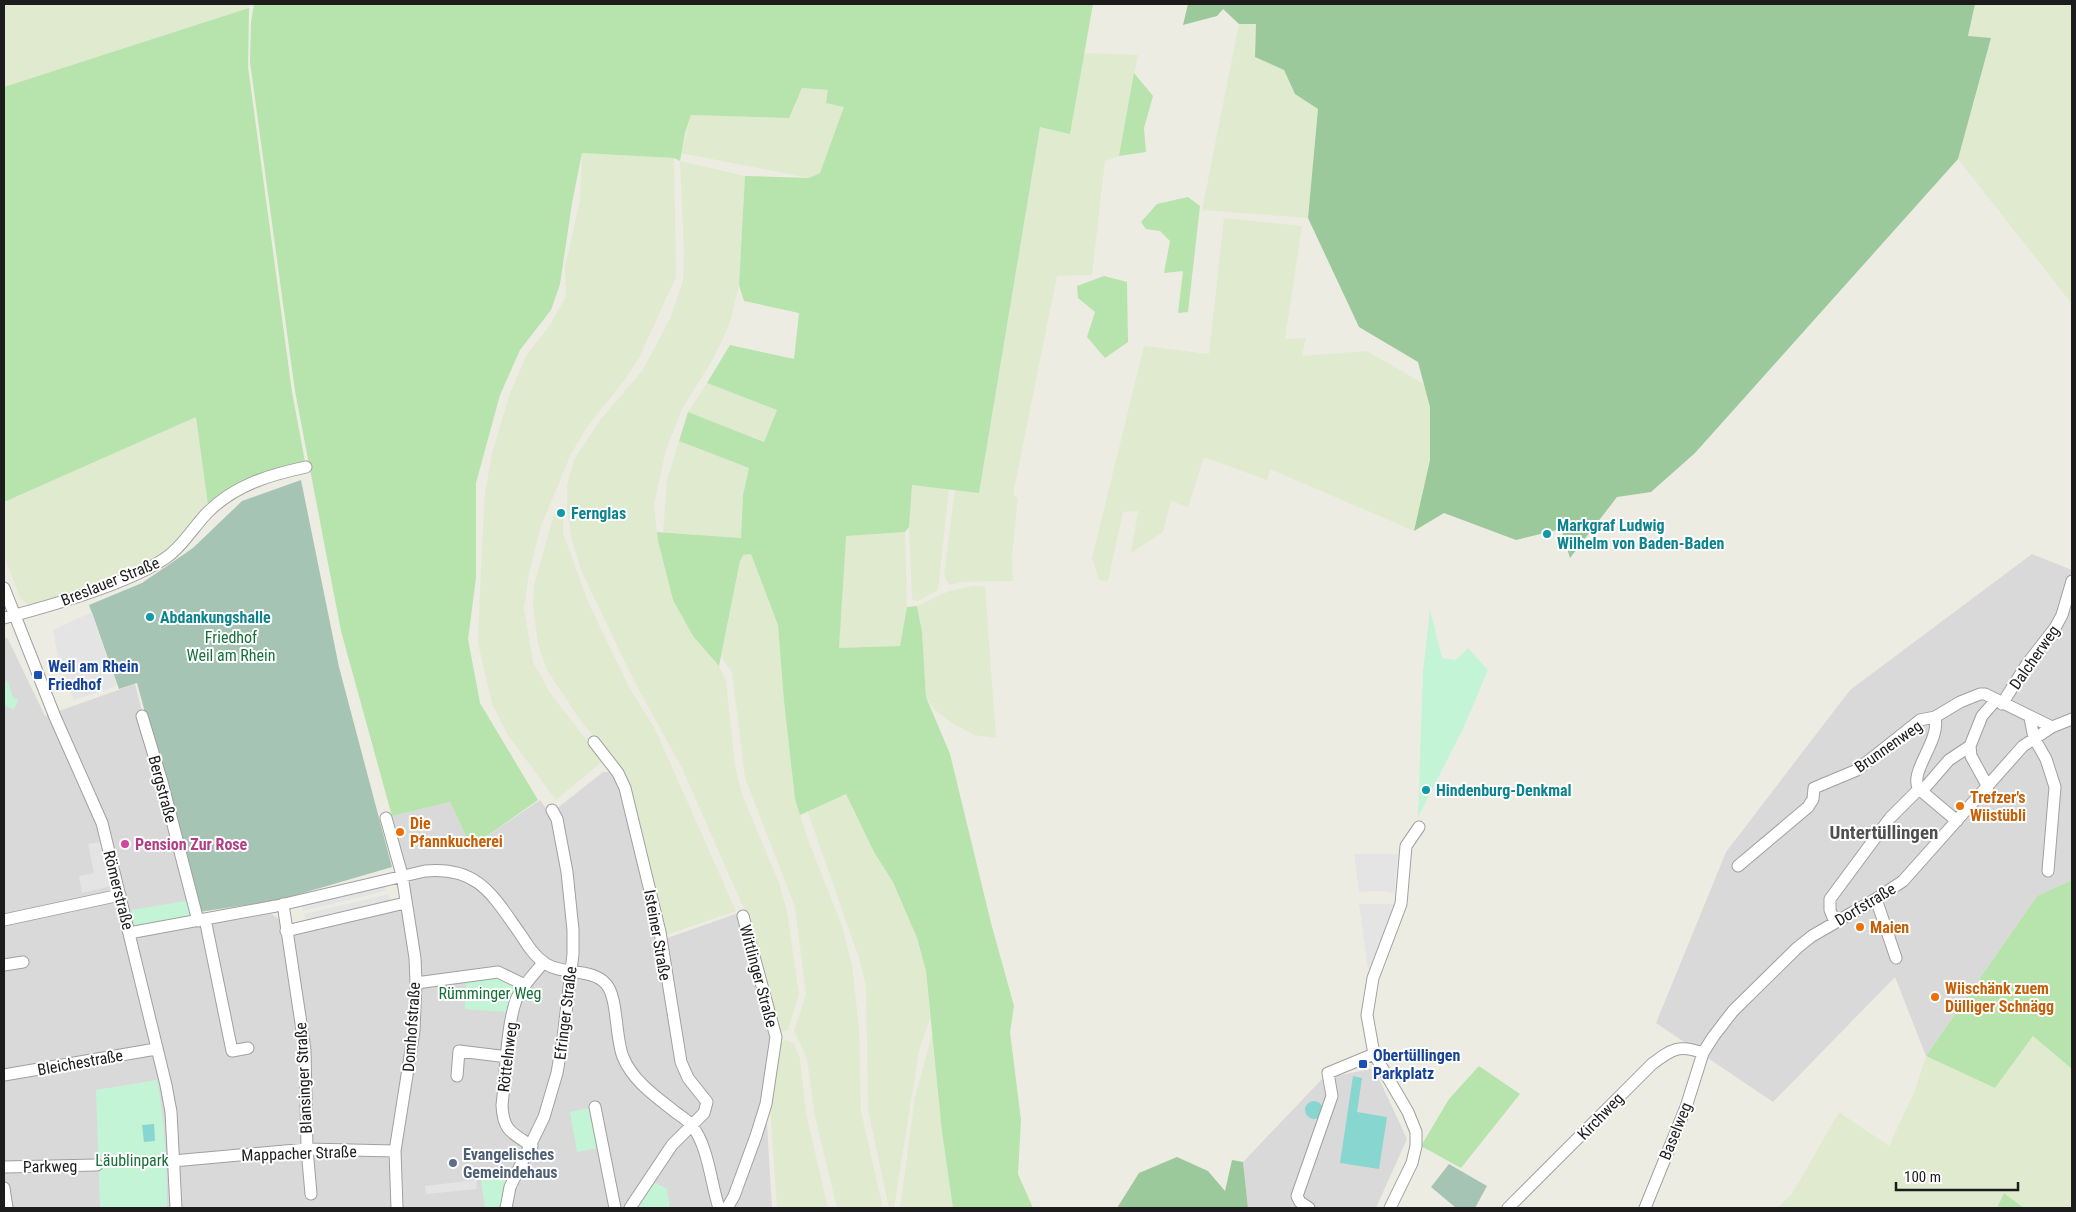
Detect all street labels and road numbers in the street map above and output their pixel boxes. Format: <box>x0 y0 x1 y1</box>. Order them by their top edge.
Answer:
street label: Breslauer Straße <box>58 553 162 610</box>
street label: Dalcherweg <box>2005 622 2063 693</box>
street label: Brunnenweg <box>1851 716 1926 777</box>
street label: Bergstraße <box>144 753 181 825</box>
street label: Römerstraße <box>99 848 138 932</box>
street label: Dorfstraße <box>1832 879 1899 930</box>
street label: Isteiner Straße <box>640 888 675 982</box>
street label: Wittlinger Straße <box>736 923 781 1030</box>
street label: Efringer Straße <box>550 965 581 1061</box>
street label: Domhofstraße <box>399 981 424 1073</box>
street label: Röttelnweg <box>494 1021 521 1093</box>
street label: Blansinger Straße <box>291 1022 316 1134</box>
street label: Bleichestraße <box>36 1046 124 1079</box>
street label: Kirchweg <box>1573 1089 1627 1144</box>
street label: Baselweg <box>1655 1100 1696 1163</box>
street label: Mappacher Straße <box>241 1142 357 1165</box>
street label: Parkweg <box>23 1157 77 1176</box>

